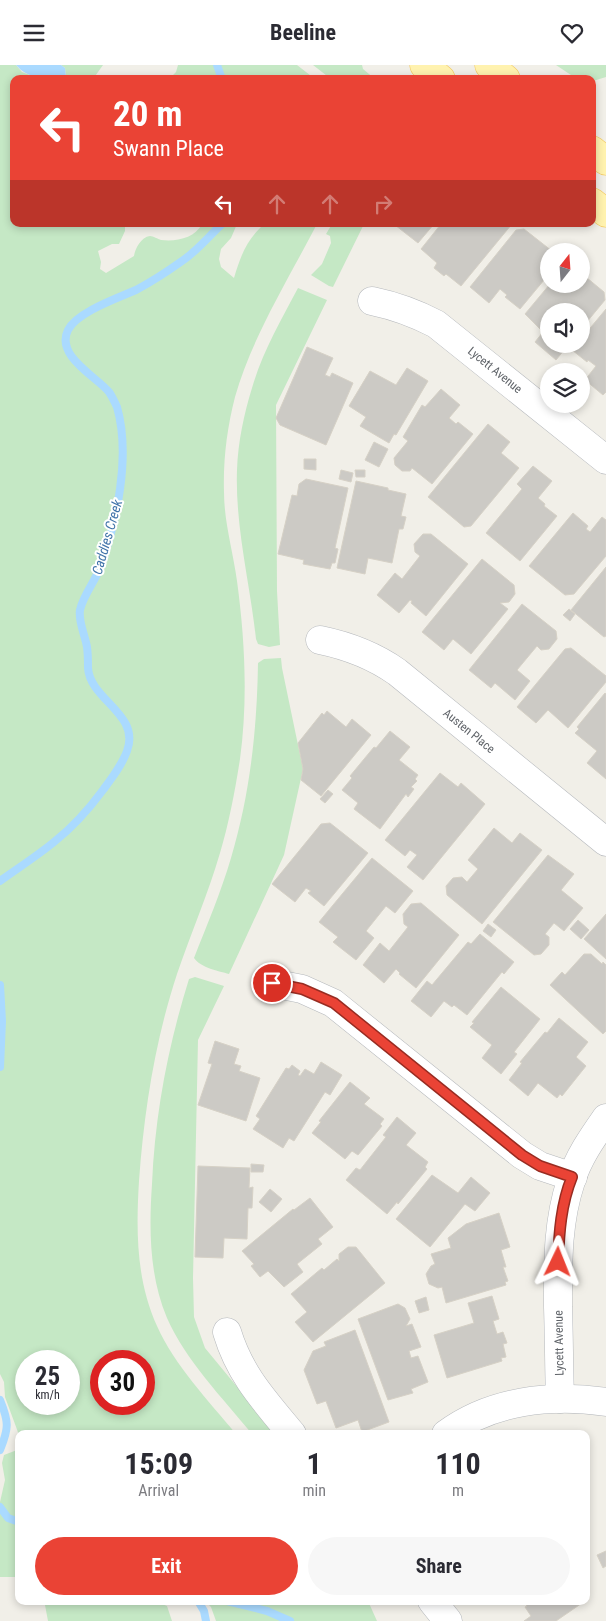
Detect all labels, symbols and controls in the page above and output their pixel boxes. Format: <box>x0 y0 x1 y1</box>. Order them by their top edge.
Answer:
icon: menu <box>20 19 48 47</box>
icon: heart <box>558 19 586 47</box>
text: Beeline <box>270 20 336 45</box>
text: 20 m <box>113 94 182 135</box>
icon: left <box>30 95 95 160</box>
text: Swann Place <box>113 136 224 161</box>
icon: left <box>210 190 238 218</box>
icon: ahead <box>263 190 291 218</box>
icon: ahead <box>316 190 344 218</box>
icon: right <box>369 190 397 218</box>
north arrow <box>540 243 590 293</box>
map controls <box>540 243 590 413</box>
button: sound <box>540 303 590 353</box>
street label: Lycett Avenue <box>465 344 525 396</box>
button: layers <box>540 363 590 413</box>
water label: Caddies Creek <box>89 497 126 576</box>
street label: Austen Place <box>440 706 498 756</box>
pin <box>251 962 293 1004</box>
icon: arrive <box>258 969 286 997</box>
position arrow <box>531 1235 583 1287</box>
street label: Lycett Avenue <box>551 1310 567 1376</box>
speed limit sign: 30 <box>90 1350 155 1415</box>
text: 25 <box>35 1362 60 1391</box>
text: km/h <box>35 1388 60 1402</box>
text: 15:09 <box>124 1446 193 1481</box>
text: 1 <box>307 1446 322 1481</box>
text: 110 <box>435 1446 481 1481</box>
text: Arrival <box>138 1481 179 1500</box>
text: min <box>302 1481 326 1500</box>
text: m <box>452 1481 464 1500</box>
button: Exit <box>35 1537 298 1595</box>
button: Share <box>308 1537 570 1595</box>

